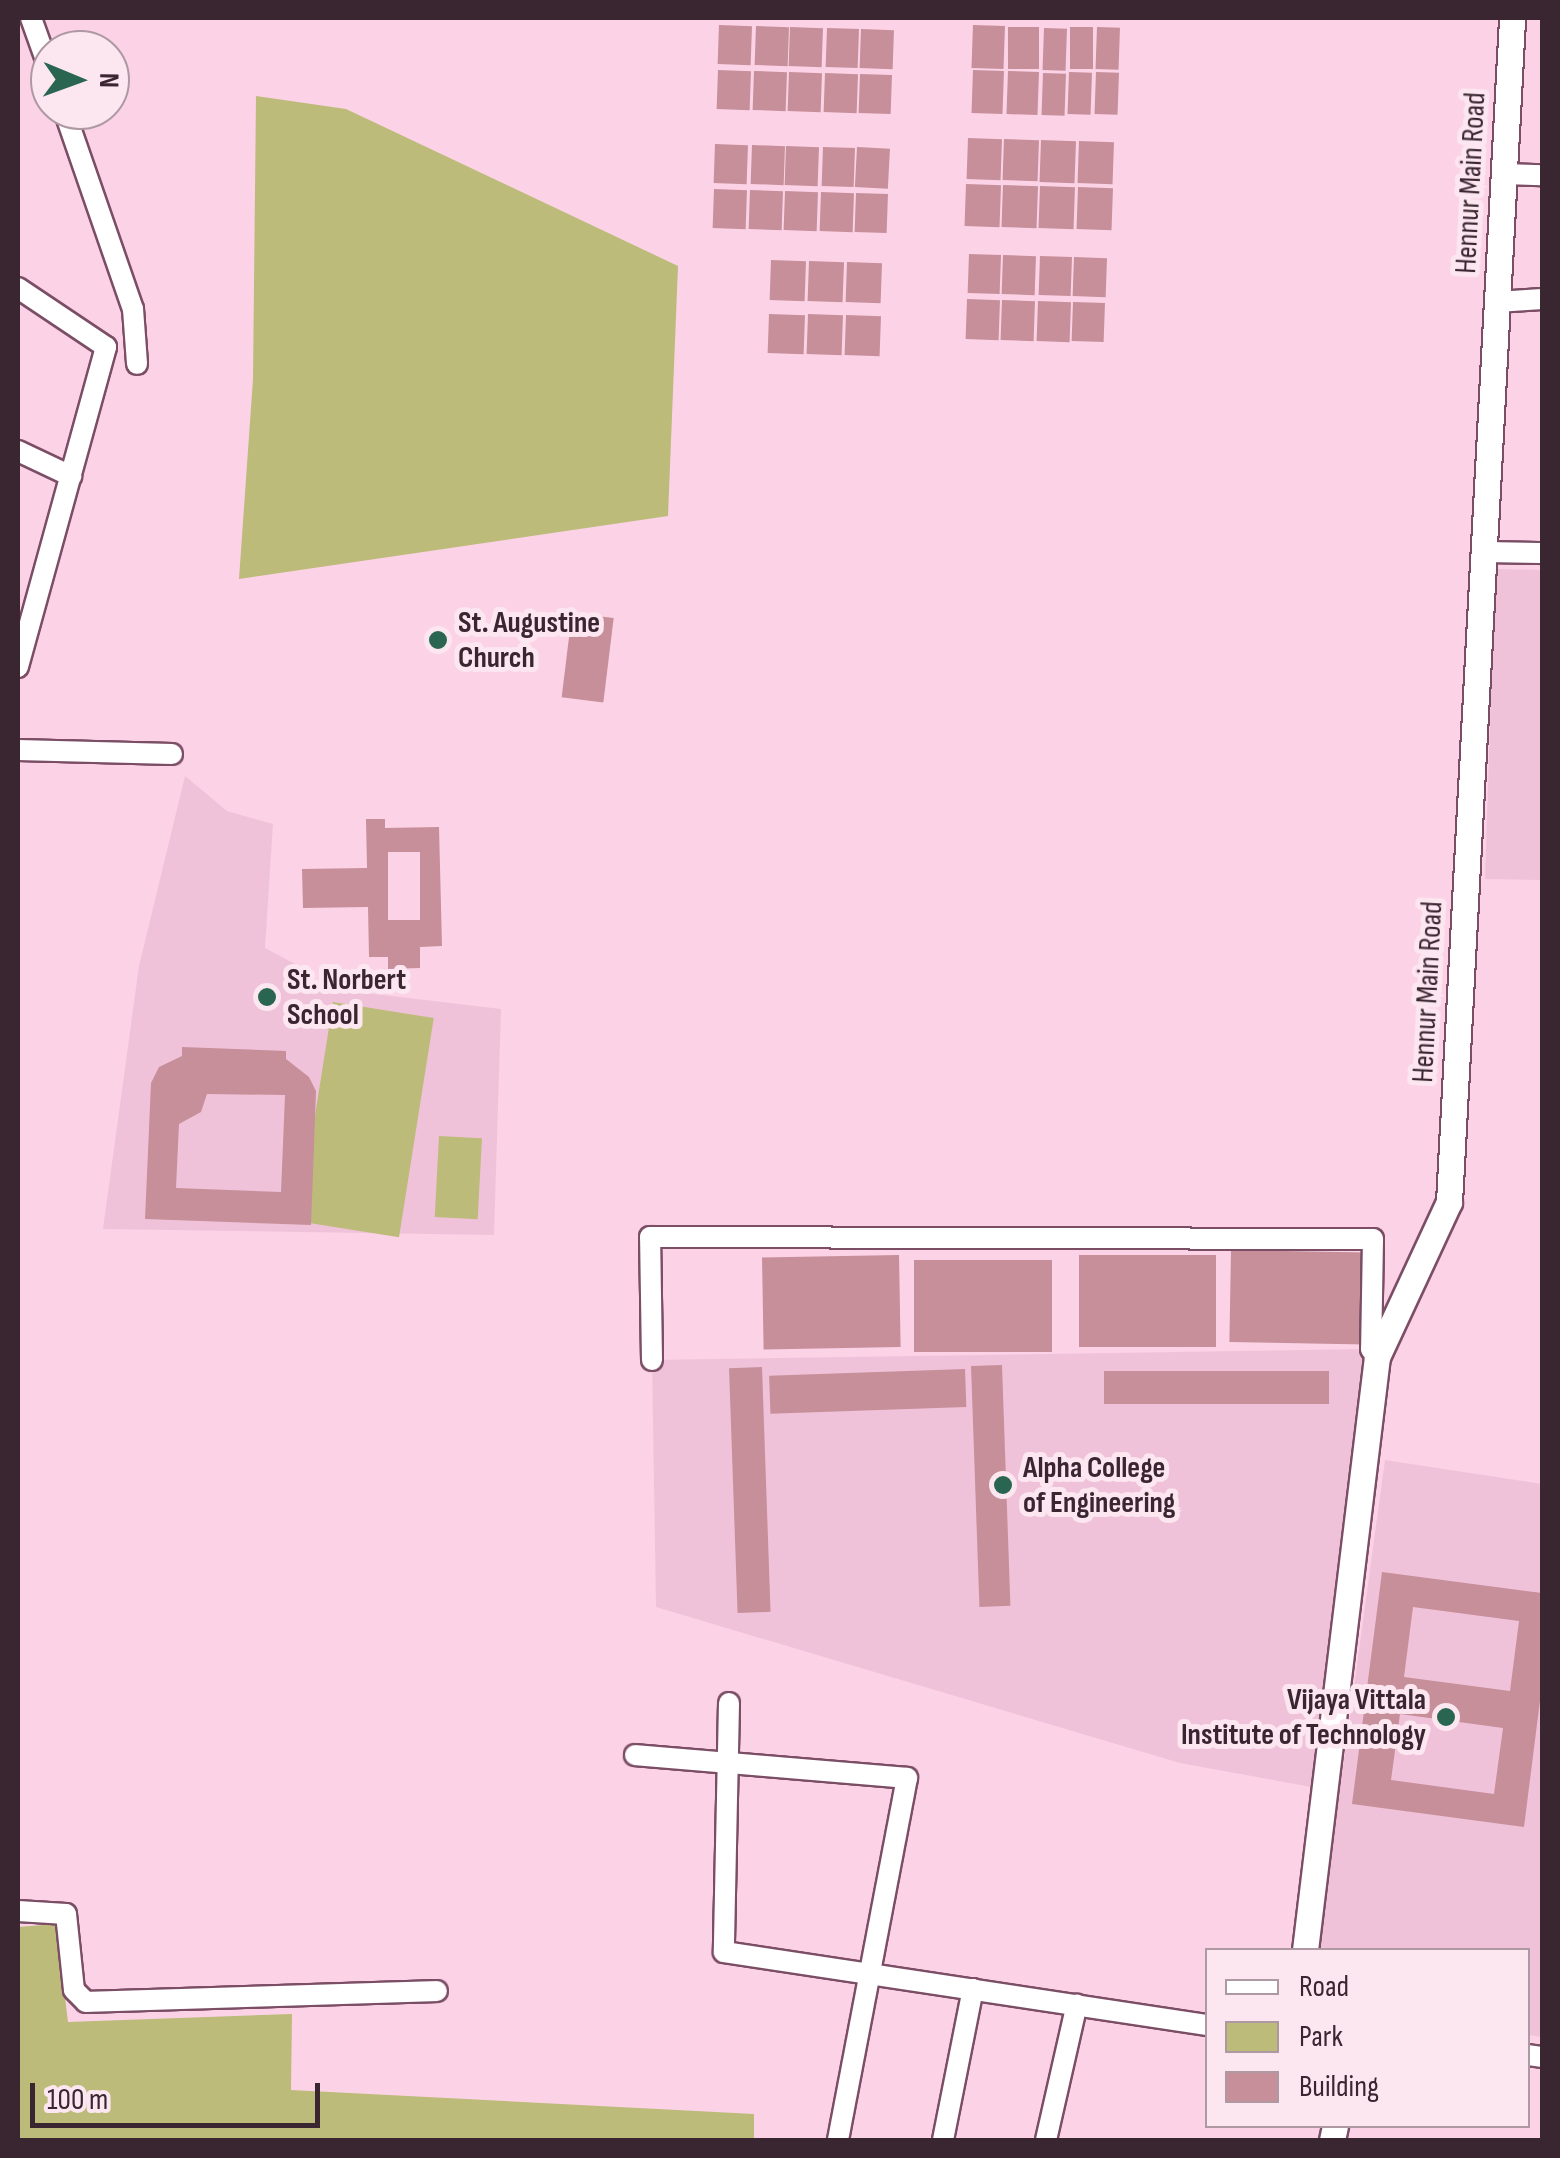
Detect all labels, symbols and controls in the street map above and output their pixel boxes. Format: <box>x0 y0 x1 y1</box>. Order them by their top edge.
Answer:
north arrow <box>30 30 130 130</box>
text: N <box>92 73 125 88</box>
street label: Hennur Main Road <box>1448 91 1494 275</box>
place label: St. Augustine Church <box>458 605 600 676</box>
marker: St. Augustine Church <box>427 629 449 651</box>
street label: Hennur Main Road <box>1405 900 1451 1084</box>
place label: St. Norbert School <box>287 962 406 1032</box>
marker: St. Norbert School <box>256 986 278 1008</box>
place label: Alpha College of Engineering <box>1023 1450 1175 1520</box>
marker: Alpha College of Engineering <box>992 1474 1014 1496</box>
place label: Vijaya Vittala Institute of Technology <box>1181 1682 1426 1752</box>
marker: Vijaya Vittala Institute of Technology <box>1435 1706 1457 1728</box>
legend <box>1205 1948 1530 2128</box>
text: Road <box>1299 1969 1349 2005</box>
text: Park <box>1299 2019 1343 2055</box>
scale bar <box>35 2063 325 2125</box>
text: Building <box>1299 2069 1379 2105</box>
text: 100 m <box>47 2082 108 2118</box>

